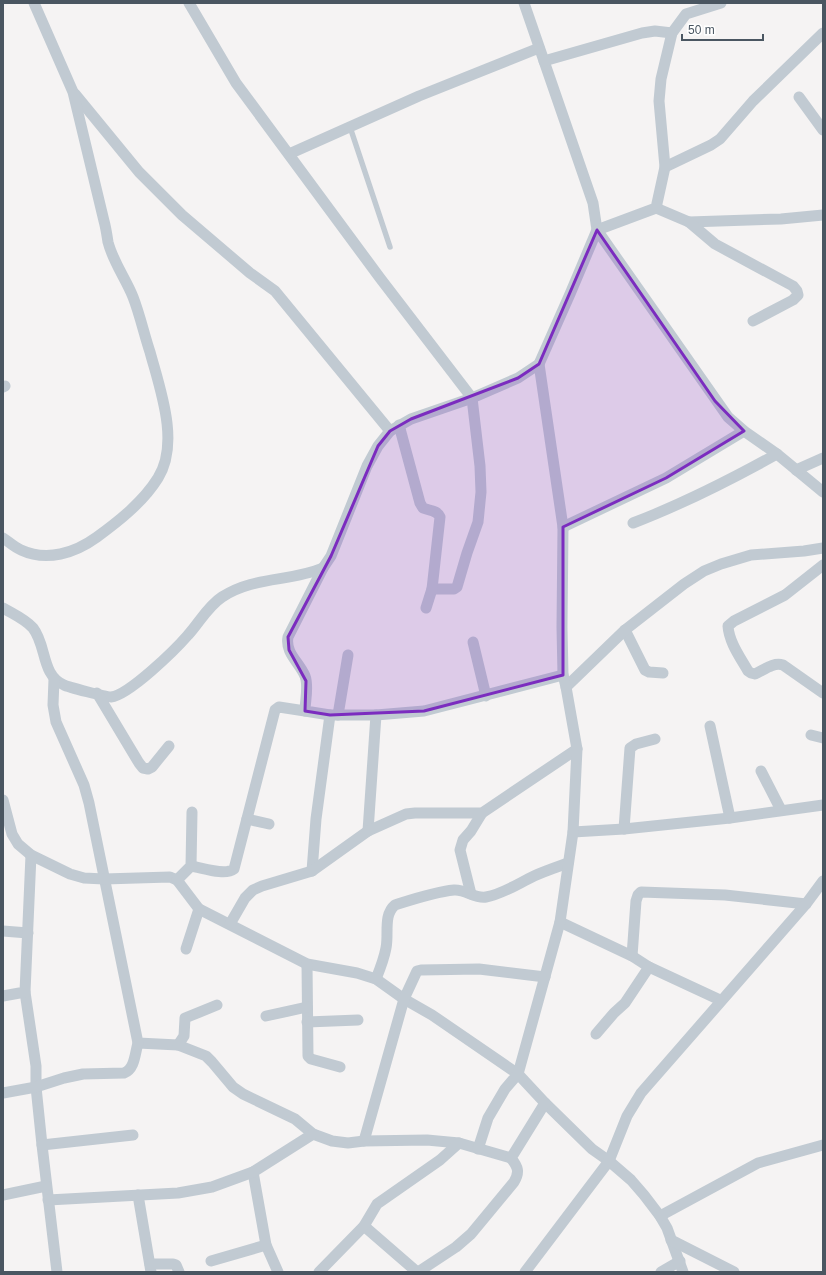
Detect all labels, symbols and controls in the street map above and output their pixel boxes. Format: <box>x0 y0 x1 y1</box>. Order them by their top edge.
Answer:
scale bar <box>682 16 763 42</box>
text: 50 m <box>688 23 715 37</box>

